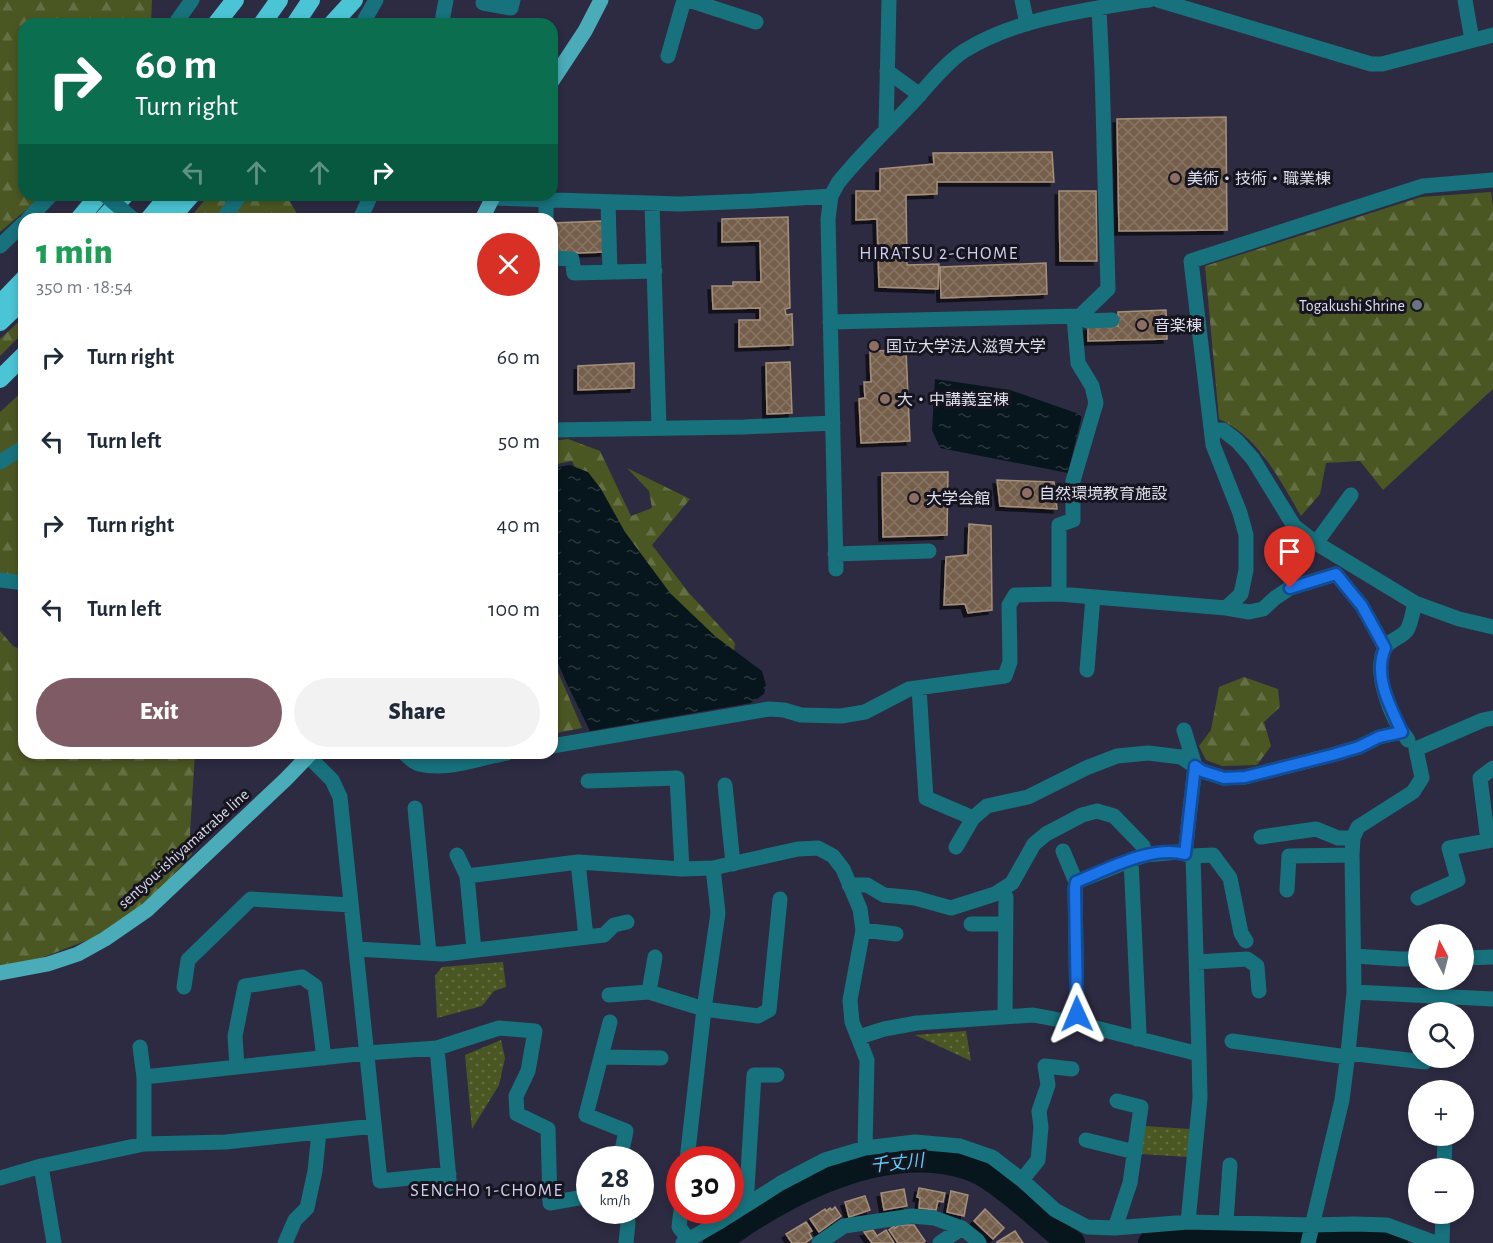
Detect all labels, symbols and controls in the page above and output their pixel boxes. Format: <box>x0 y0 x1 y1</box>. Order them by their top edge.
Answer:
icon: right <box>36 42 114 120</box>
text: 60 m <box>135 44 217 86</box>
text: Turn right <box>135 93 238 120</box>
icon: left <box>177 156 210 189</box>
icon: ahead <box>240 156 273 189</box>
icon: ahead <box>303 156 336 189</box>
icon: right <box>366 156 399 189</box>
place label: 美術・技術・職業棟 <box>1187 170 1331 187</box>
marker: 美術・技術・職業棟 <box>1168 171 1182 185</box>
button: close <box>477 233 540 296</box>
text: 1 min <box>36 234 113 270</box>
district label: HIRATSU 2-CHOME <box>859 245 1019 263</box>
text: 350 m · 18:54 <box>36 277 133 297</box>
place label: Togakushi Shrine <box>1299 298 1405 314</box>
marker: Togakushi Shrine <box>1410 298 1424 312</box>
place label: 音楽棟 <box>1154 317 1202 334</box>
marker: 音楽棟 <box>1135 318 1149 332</box>
place label: 国立大学法人滋賀大学 <box>886 338 1046 355</box>
marker: 国立大学法人滋賀大学 <box>867 339 881 353</box>
icon: right <box>36 341 69 374</box>
text: Turn right <box>87 346 174 368</box>
text: 60 m <box>497 346 540 368</box>
place label: 大・中講義室棟 <box>897 391 1009 408</box>
marker: 大・中講義室棟 <box>878 392 892 406</box>
icon: left <box>36 425 69 458</box>
text: Turn left <box>87 430 161 452</box>
text: 50 m <box>498 430 540 452</box>
place label: 自然環境教育施設 <box>1039 485 1167 502</box>
marker: 自然環境教育施設 <box>1020 486 1034 500</box>
place label: 大学会館 <box>926 490 990 507</box>
marker: 大学会館 <box>907 491 921 505</box>
icon: right <box>36 509 69 542</box>
text: Turn right <box>87 514 174 536</box>
text: 40 m <box>497 514 540 536</box>
pin <box>1264 526 1315 588</box>
icon: arrive <box>1273 535 1306 568</box>
icon: left <box>36 593 69 626</box>
text: Turn left <box>87 598 161 620</box>
text: 100 m <box>488 598 540 620</box>
button: Exit <box>36 678 282 747</box>
button: Share <box>294 678 540 747</box>
street label: sentyou-ishiyamatrabe line <box>115 786 253 912</box>
north arrow <box>1408 924 1474 990</box>
map controls <box>1408 924 1474 1224</box>
position arrow <box>1045 982 1109 1046</box>
button: search <box>1408 1002 1474 1068</box>
button: + <box>1408 1080 1474 1146</box>
speed limit sign: 30 <box>666 1146 744 1224</box>
water label: 千丈川 <box>869 1151 927 1176</box>
button: − <box>1408 1158 1474 1224</box>
text: 28 <box>601 1163 629 1193</box>
district label: SENCHO 1-CHOME <box>410 1182 564 1200</box>
text: km/h <box>600 1193 630 1208</box>

